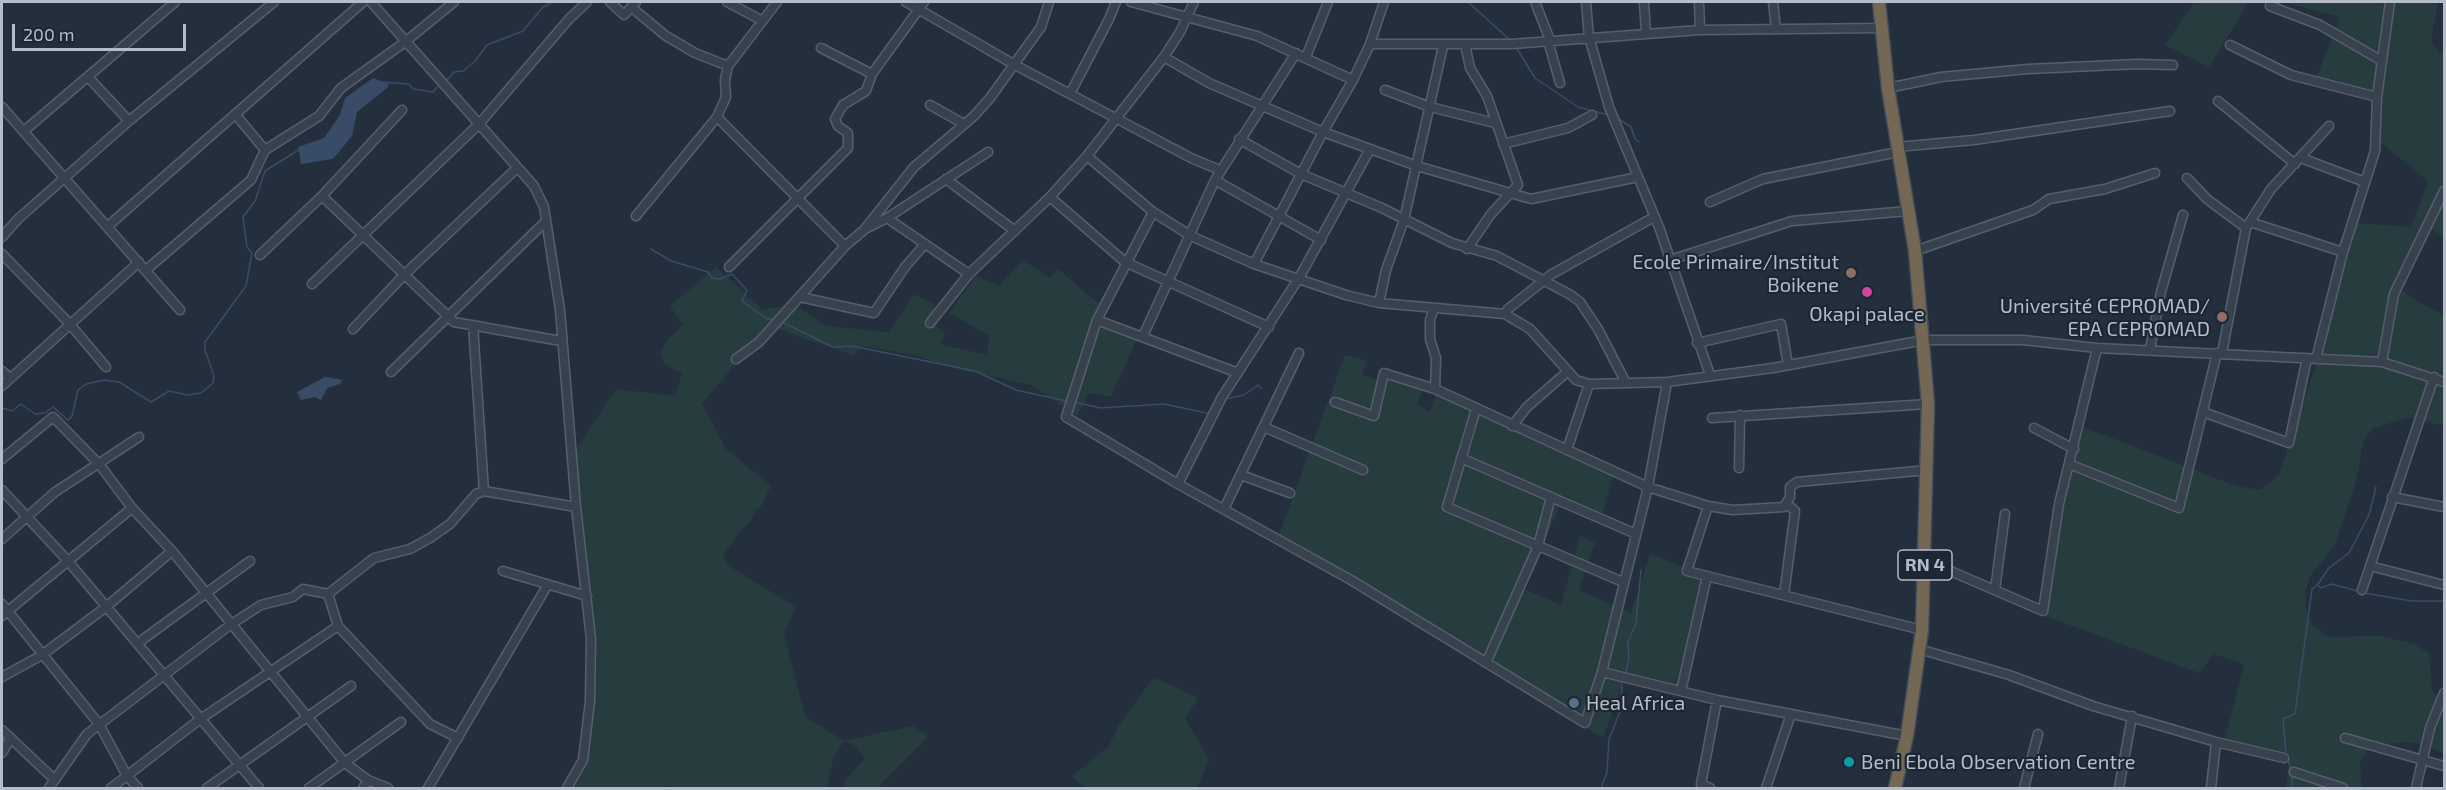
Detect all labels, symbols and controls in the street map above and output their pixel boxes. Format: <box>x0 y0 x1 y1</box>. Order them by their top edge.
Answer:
scale bar <box>15 12 189 50</box>
text: 200 m <box>23 23 75 45</box>
place label: Ecole Primaire/Institut Boikene <box>1632 250 1839 297</box>
marker: Ecole Primaire/Institut Boikene <box>1844 266 1858 280</box>
marker: Okapi palace <box>1860 285 1874 299</box>
place label: Université CEPROMAD/ EPA CEPROMAD <box>2000 294 2210 341</box>
place label: Okapi palace <box>1809 302 1925 326</box>
marker: Université CEPROMAD/ EPA CEPROMAD <box>2215 310 2229 324</box>
road number: RN 4 <box>1898 550 1952 580</box>
place label: Heal Africa <box>1586 691 1685 715</box>
marker: Heal Africa <box>1567 696 1581 710</box>
place label: Beni Ebola Observation Centre <box>1861 750 2136 774</box>
marker: Beni Ebola Observation Centre <box>1842 755 1856 769</box>

